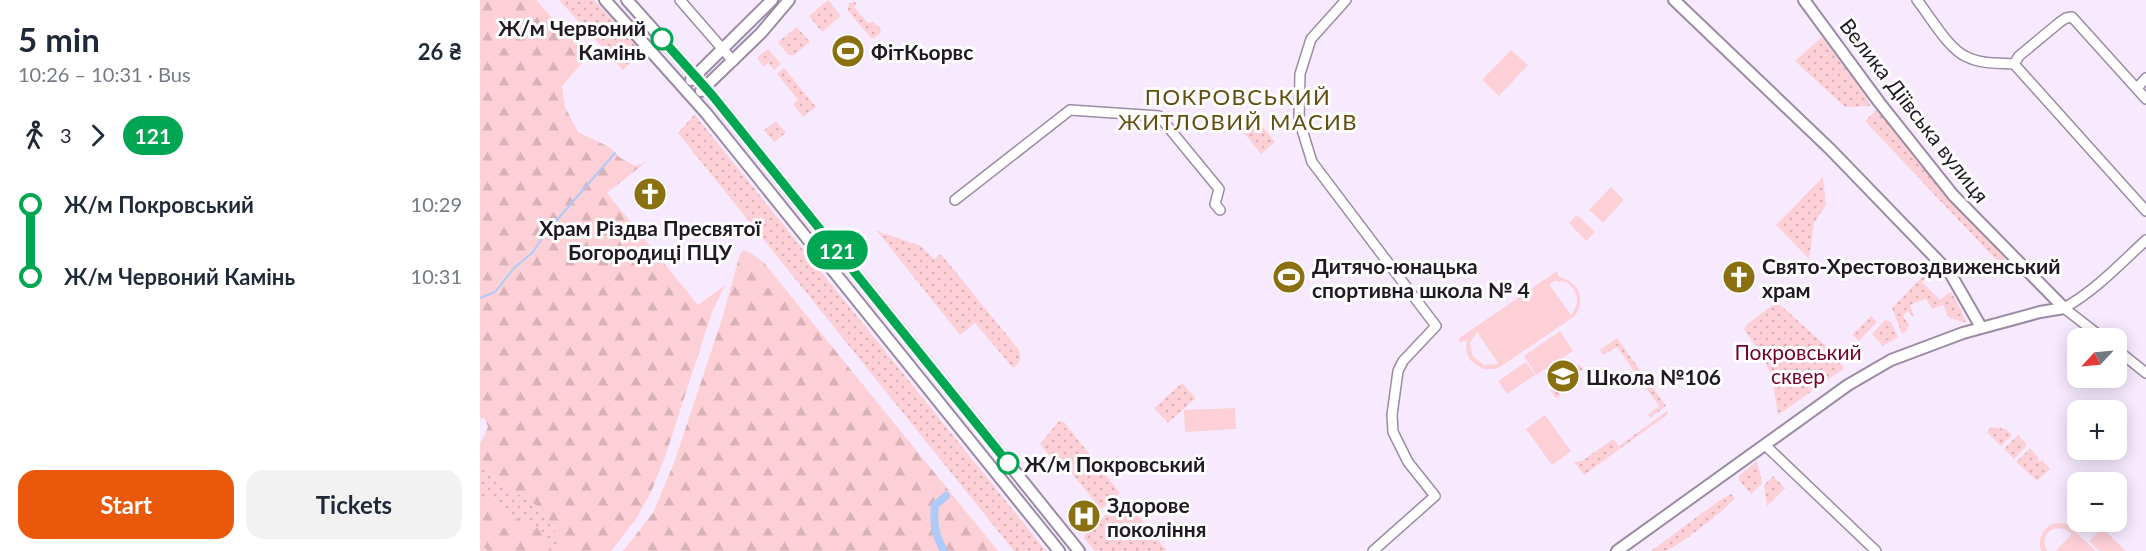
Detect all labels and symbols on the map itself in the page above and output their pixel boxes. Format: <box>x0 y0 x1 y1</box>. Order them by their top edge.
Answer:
street label: Велика Діївська вулиця <box>1835 13 1995 207</box>
place label: Ж/м Червоний Камінь <box>498 15 646 64</box>
marker: Ж/м Червоний Камінь <box>651 28 673 50</box>
sports icon: ФiтКьорвс <box>830 33 866 69</box>
place label: ФiтКьорвс <box>871 39 973 64</box>
district label: ПОКРОВСЬКИЙ ЖИТЛОВИЙ МАСИВ <box>1118 83 1358 135</box>
church icon: Храм Різдва Пресвятої Богородиці ПЦУ <box>632 176 668 212</box>
place label: Храм Різдва Пресвятої Богородиці ПЦУ <box>539 215 761 264</box>
line badge: 121 <box>802 230 872 270</box>
place label: Дитячо-юнацька спортивна школа № 4 <box>1312 253 1530 302</box>
place label: Свято-Хрестовоздвиженський храм <box>1762 253 2061 302</box>
sports icon: Дитячо-юнацька спортивна школа № 4 <box>1271 259 1307 295</box>
church icon: Свято-Хрестовоздвиженський храм <box>1721 259 1757 295</box>
north arrow <box>2067 328 2127 388</box>
park label: Покровський сквер <box>1734 339 1862 388</box>
school or university icon: Школа №106 <box>1545 358 1581 394</box>
place label: Школа №106 <box>1586 364 1721 389</box>
place label: Ж/м Покровський <box>1024 451 1205 476</box>
marker: Ж/м Покровський <box>997 452 1019 474</box>
place label: Здорове покоління <box>1107 492 1206 541</box>
hospital icon: Здорове покоління <box>1066 498 1102 534</box>

